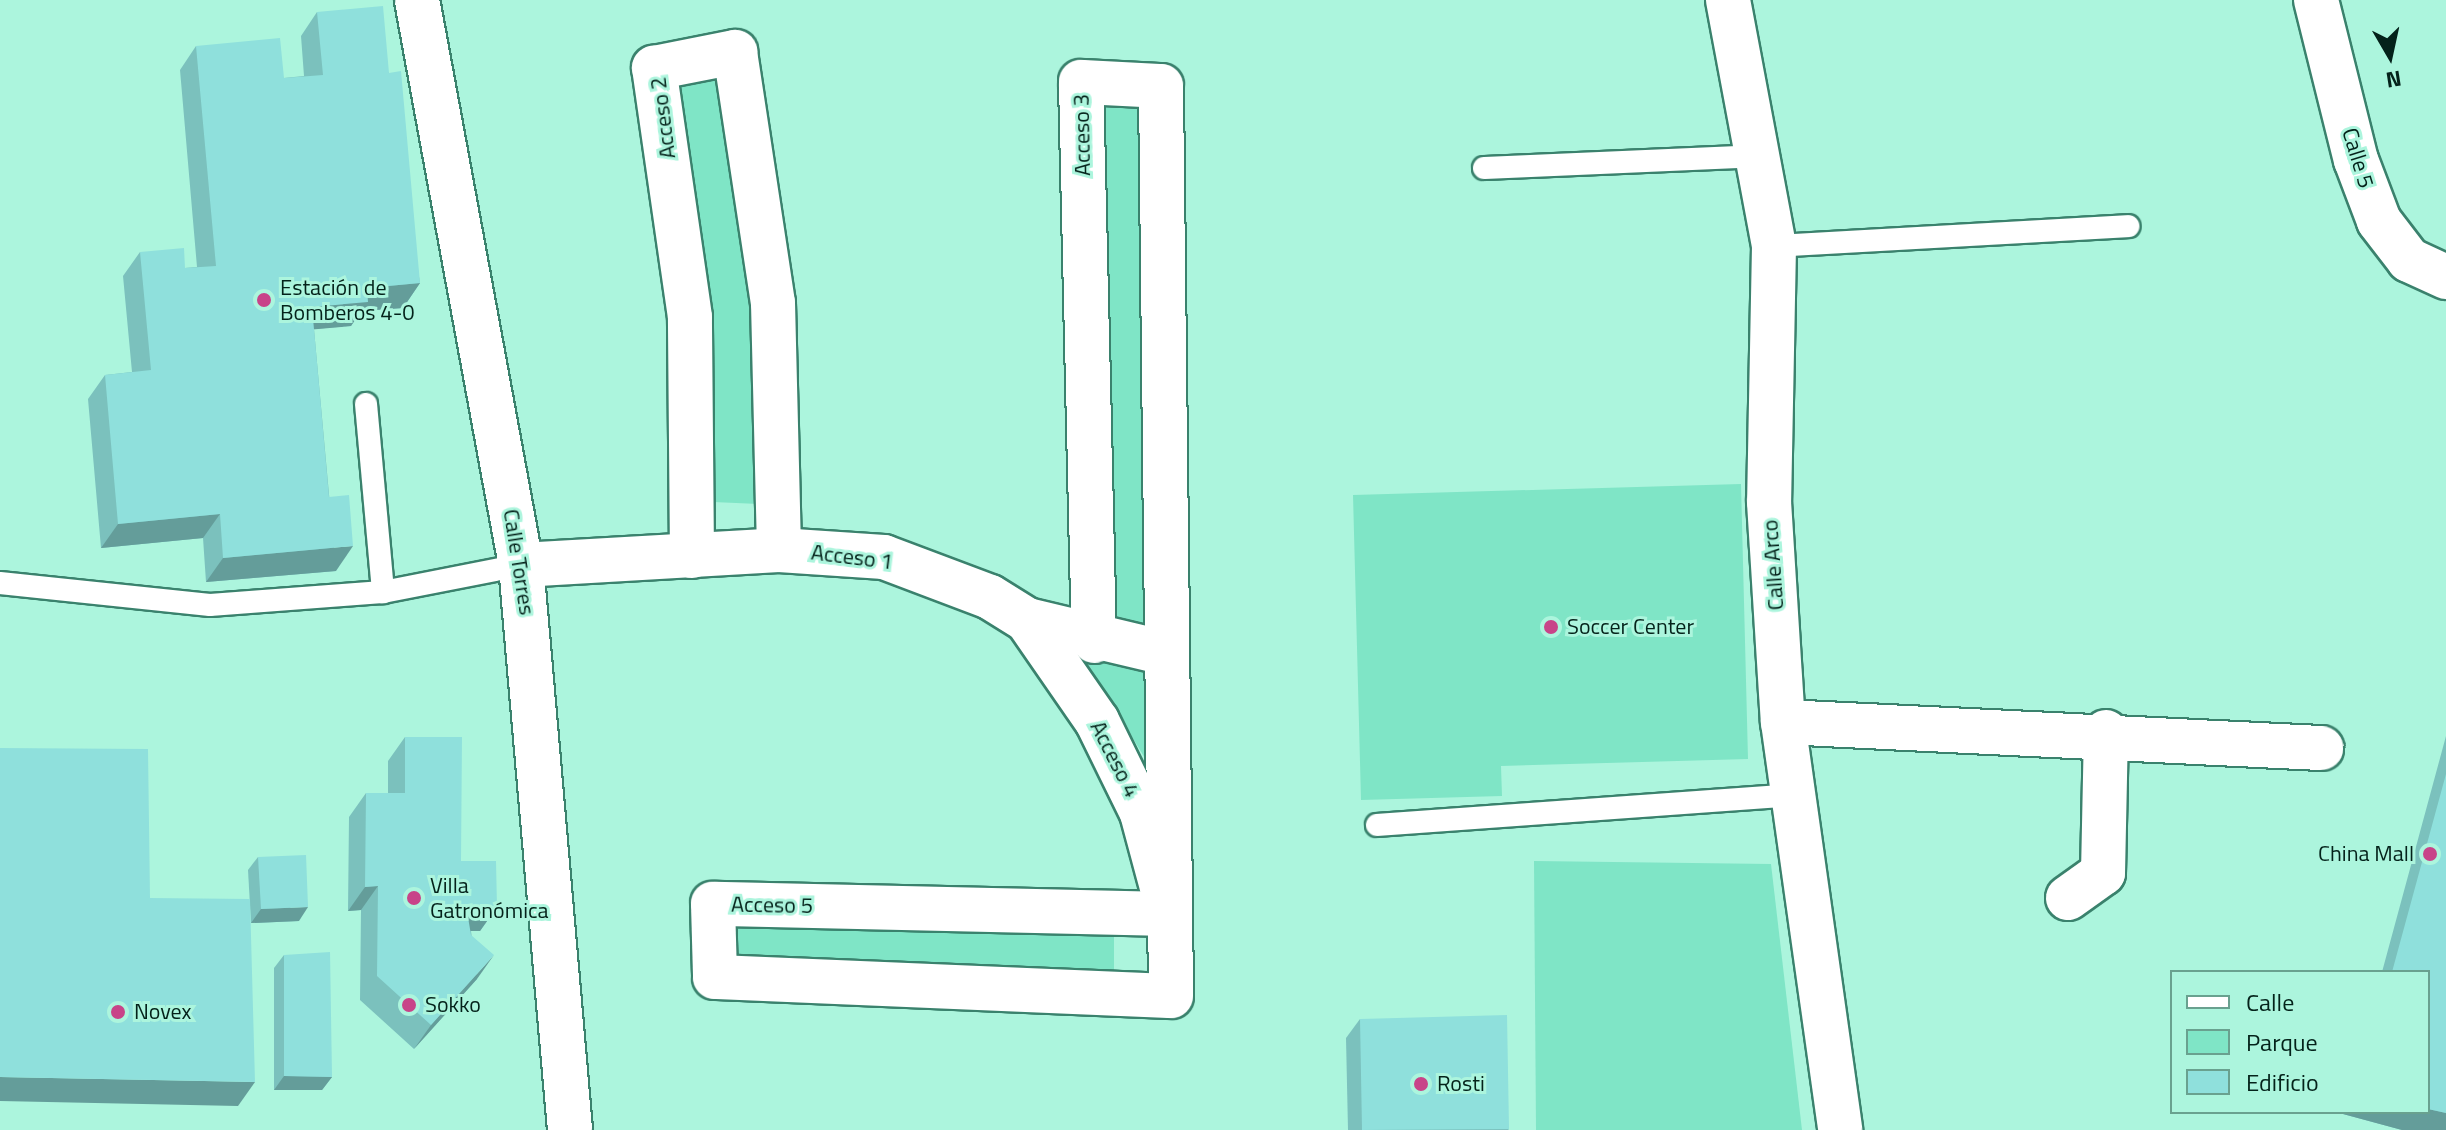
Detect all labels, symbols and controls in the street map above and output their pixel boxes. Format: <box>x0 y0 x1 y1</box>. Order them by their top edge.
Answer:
north arrow <box>2350 16 2430 96</box>
text: N <box>2384 62 2404 98</box>
street label: Acceso 2 <box>645 76 681 160</box>
street label: Acceso 3 <box>1068 94 1096 176</box>
street label: Calle 5 <box>2336 125 2380 191</box>
place label: Estación de Bomberos 4-0 <box>280 274 415 326</box>
marker: Estación de Bomberos 4-0 <box>255 291 273 309</box>
street label: Calle Torres <box>498 507 540 617</box>
street label: Calle Arco <box>1757 519 1789 611</box>
street label: Acceso 1 <box>810 539 894 575</box>
place label: Soccer Center <box>1567 614 1694 640</box>
marker: Soccer Center <box>1542 618 1560 636</box>
street label: Acceso 4 <box>1085 716 1145 802</box>
place label: China Mall <box>2318 841 2414 867</box>
marker: China Mall <box>2421 845 2439 863</box>
place label: Villa Gatronómica <box>430 872 549 924</box>
marker: Villa Gatronómica <box>405 889 423 907</box>
street label: Acceso 5 <box>731 891 813 919</box>
legend <box>2170 970 2430 1114</box>
text: Calle <box>2246 984 2294 1020</box>
place label: Sokko <box>425 992 481 1018</box>
marker: Sokko <box>400 996 418 1014</box>
place label: Novex <box>134 999 192 1025</box>
marker: Novex <box>109 1003 127 1021</box>
text: Parque <box>2246 1024 2318 1060</box>
text: Edificio <box>2246 1064 2319 1100</box>
place label: Rosti <box>1437 1071 1485 1097</box>
marker: Rosti <box>1412 1075 1430 1093</box>

